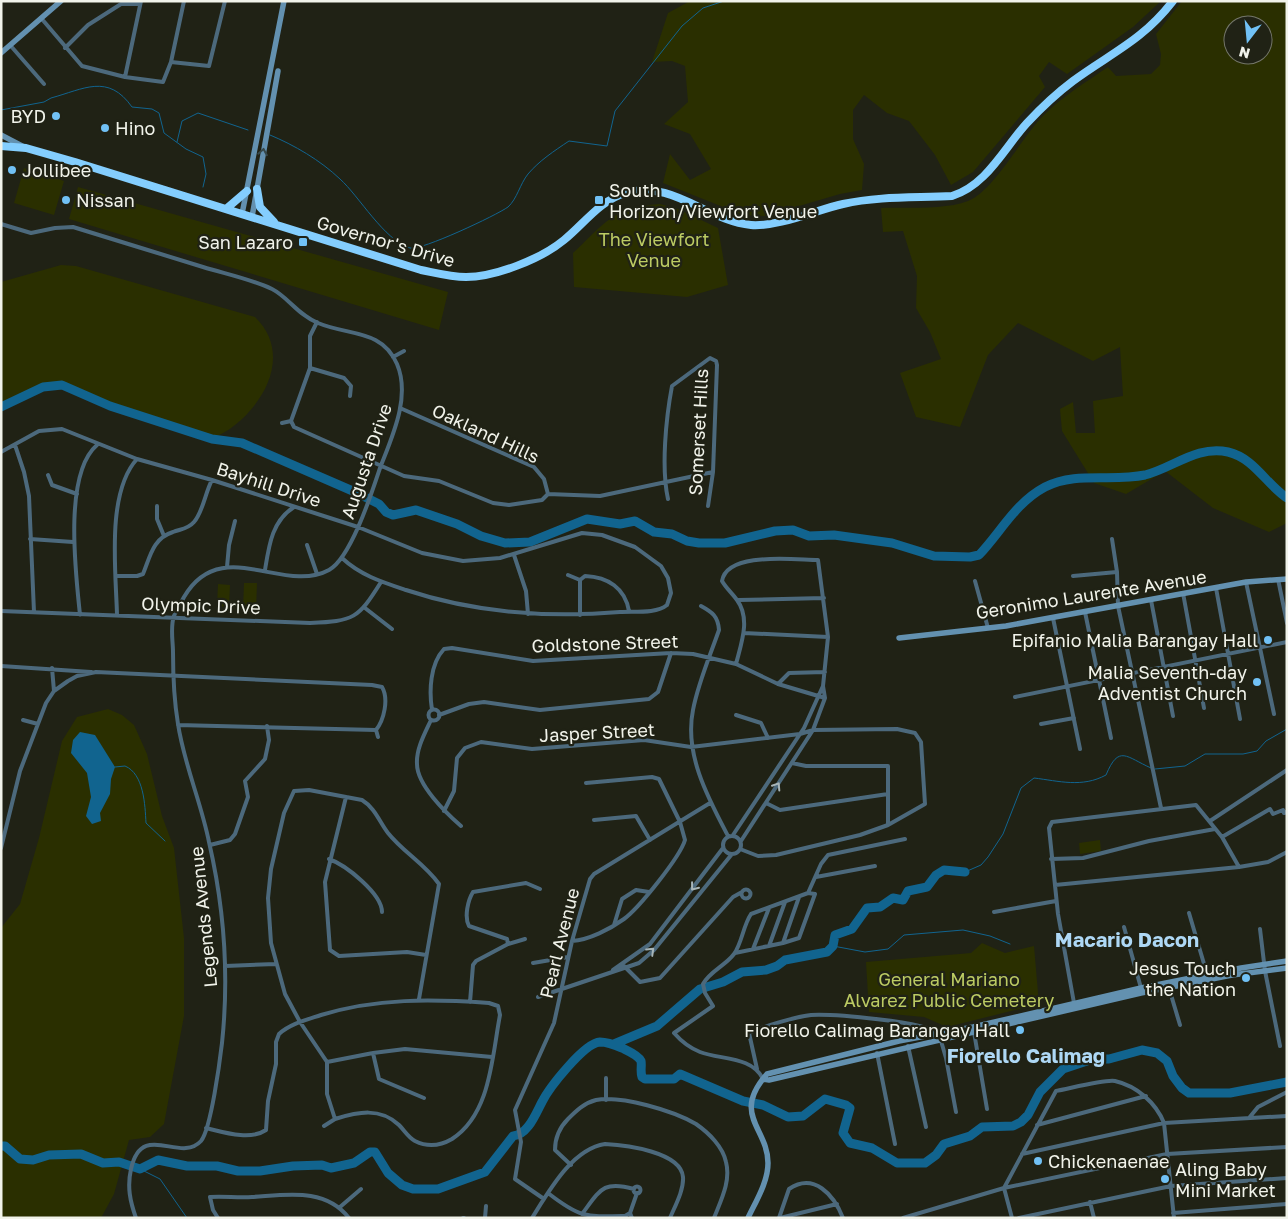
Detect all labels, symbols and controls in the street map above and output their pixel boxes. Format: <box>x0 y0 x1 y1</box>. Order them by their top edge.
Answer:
north arrow <box>1223 15 1273 65</box>
text: N <box>1237 43 1252 63</box>
place label: BYD <box>11 105 46 127</box>
marker: BYD <box>50 110 62 122</box>
place label: Hino <box>115 117 155 139</box>
marker: Hino <box>99 122 111 134</box>
one-way arrow <box>258 148 268 157</box>
place label: Jollibee <box>22 159 91 181</box>
marker: Jollibee <box>6 164 18 176</box>
place label: South Horizon/Viewfort Venue <box>609 179 817 222</box>
place label: Nissan <box>76 189 135 211</box>
marker: Nissan <box>60 194 72 206</box>
marker: South Horizon/Viewfort Venue <box>593 194 605 206</box>
street label: Governor's Drive <box>314 211 458 271</box>
park label: The Viewfort Venue <box>598 228 710 271</box>
place label: San Lazaro <box>198 231 293 253</box>
marker: San Lazaro <box>297 236 309 248</box>
street label: Somerset Hills <box>684 368 712 496</box>
street label: Oakland Hills <box>429 399 543 467</box>
street label: Augusta Drive <box>336 400 396 522</box>
street label: Bayhill Drive <box>214 457 324 511</box>
street label: Geronimo Laurente Avenue <box>974 565 1208 623</box>
street label: Olympic Drive <box>141 592 261 618</box>
street label: Goldstone Street <box>531 629 679 657</box>
place label: Epifanio Malia Barangay Hall <box>1012 629 1258 651</box>
marker: Epifanio Malia Barangay Hall <box>1262 634 1274 646</box>
place label: Malia Seventh-day Adventist Church <box>1087 661 1247 704</box>
marker: Malia Seventh-day Adventist Church <box>1251 676 1263 688</box>
street label: Jasper Street <box>538 718 656 746</box>
one-way arrow <box>771 782 780 791</box>
street label: Legends Avenue <box>185 845 221 989</box>
one-way arrow <box>691 881 699 890</box>
street label: Pearl Avenue <box>535 885 583 1001</box>
district label: Macario Dacon <box>1055 927 1199 951</box>
one-way arrow <box>646 948 655 957</box>
place label: Jesus Touch the Nation <box>1129 957 1236 1000</box>
park label: General Mariano Alvarez Public Cemetery <box>844 968 1054 1011</box>
marker: Jesus Touch the Nation <box>1240 972 1252 984</box>
place label: Fiorello Calimag Barangay Hall <box>744 1019 1010 1041</box>
marker: Fiorello Calimag Barangay Hall <box>1014 1024 1026 1036</box>
district label: Fiorello Calimag <box>947 1043 1105 1067</box>
place label: Chickenaenae <box>1048 1150 1170 1172</box>
marker: Chickenaenae <box>1032 1155 1044 1167</box>
place label: Aling Baby Mini Market <box>1175 1158 1276 1201</box>
marker: Aling Baby Mini Market <box>1159 1173 1171 1185</box>

